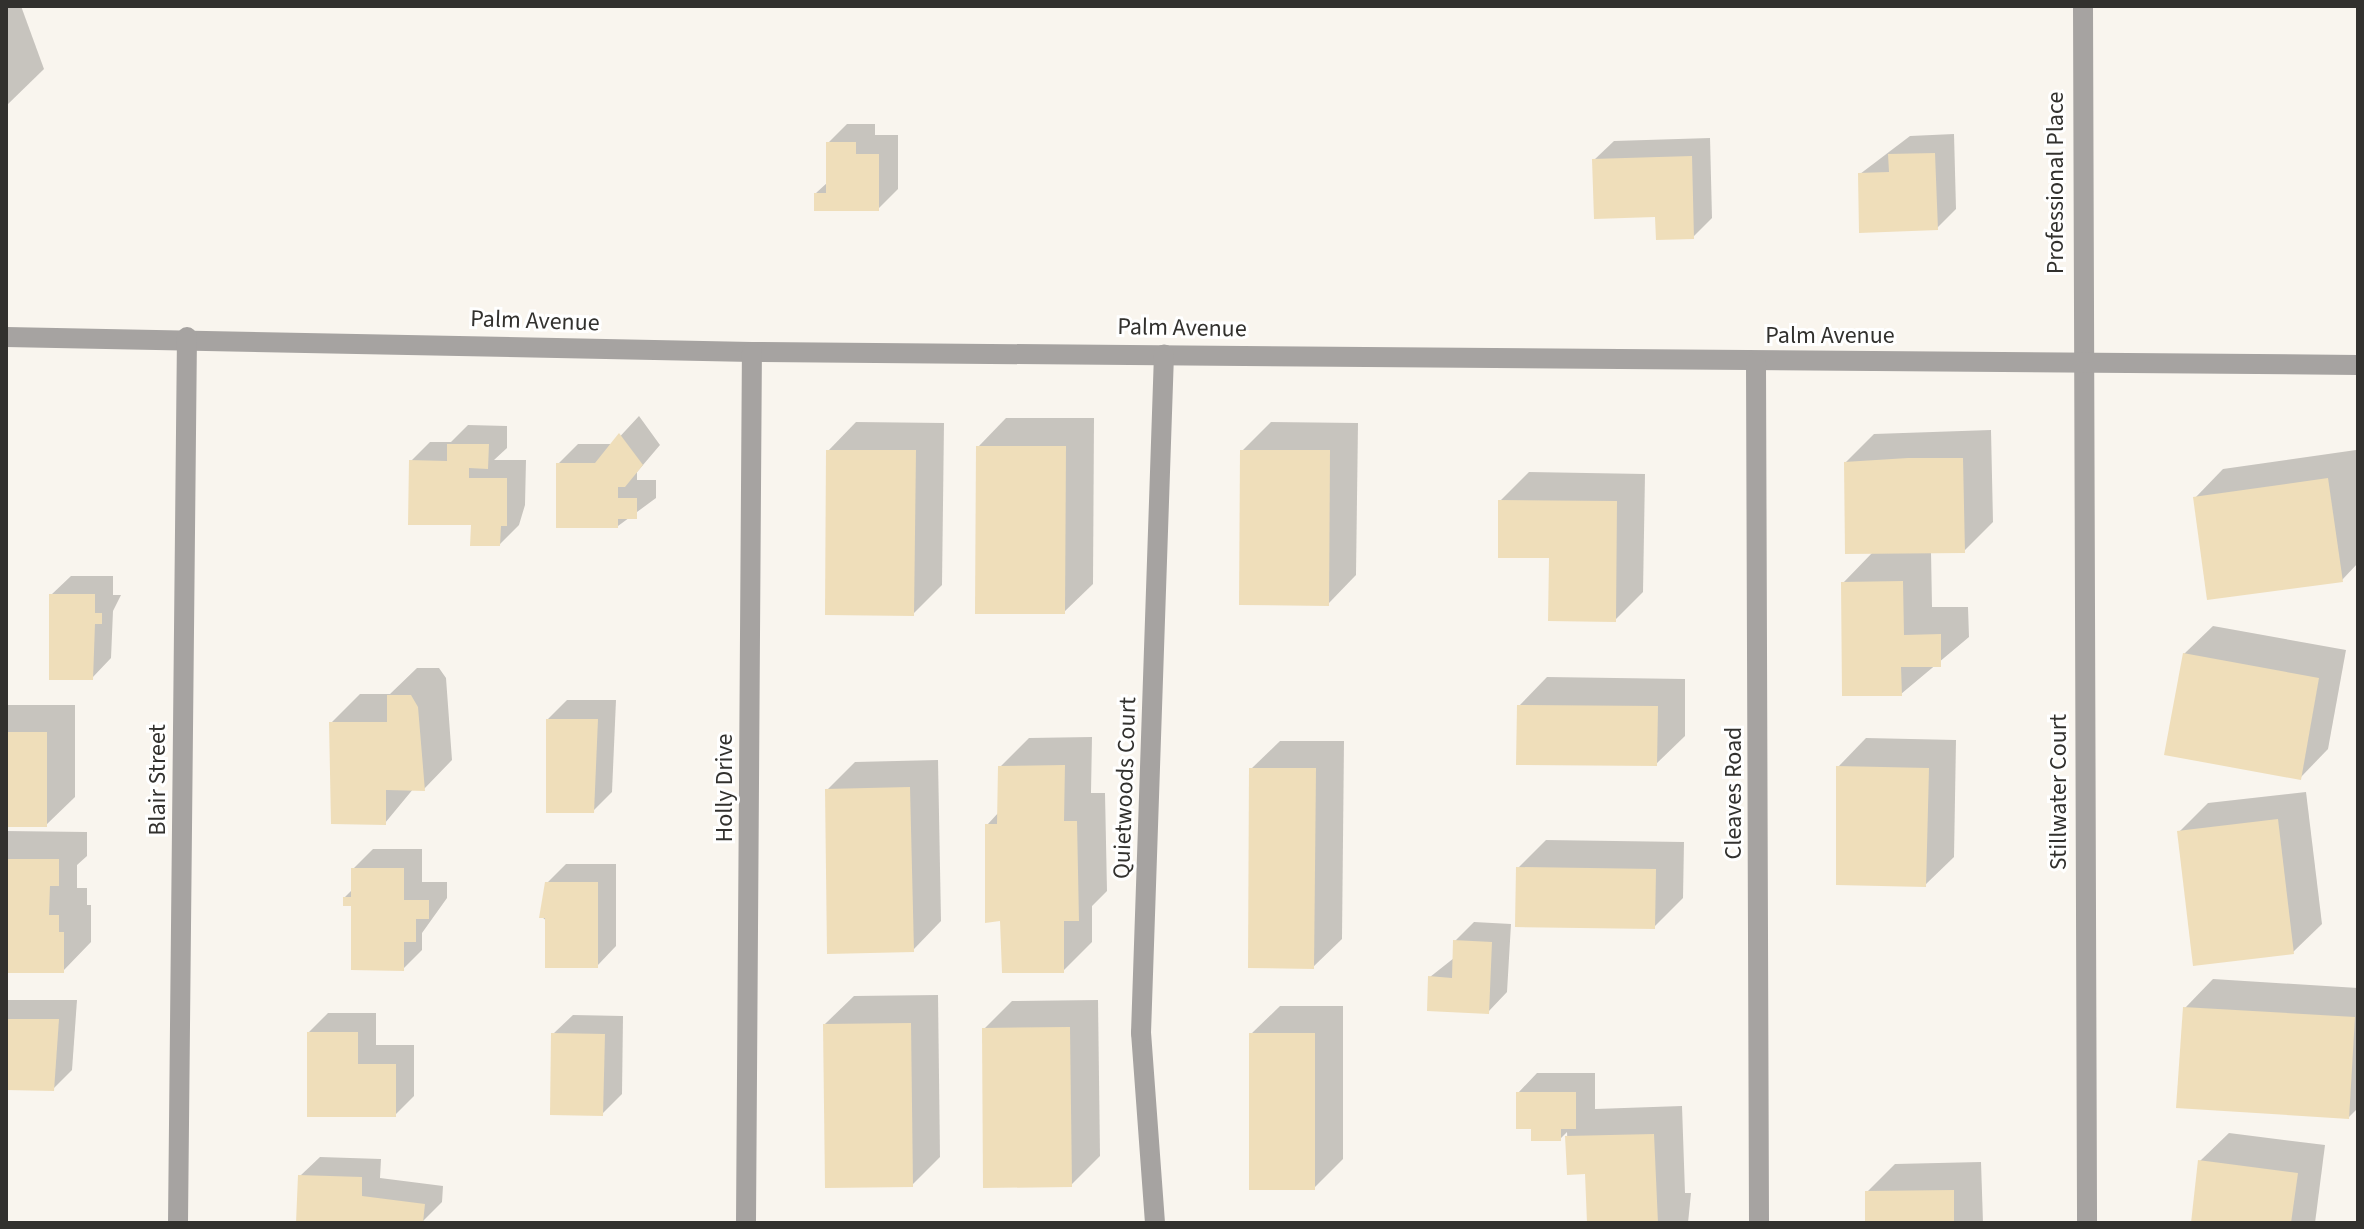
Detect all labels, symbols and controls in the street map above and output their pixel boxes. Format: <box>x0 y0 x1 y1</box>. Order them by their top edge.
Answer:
street label: Professional Place <box>2042 92 2070 274</box>
street label: Palm Avenue <box>470 304 600 338</box>
street label: Palm Avenue <box>1117 312 1247 344</box>
street label: Palm Avenue <box>1765 322 1895 350</box>
street label: Quietwoods Court <box>1107 696 1143 880</box>
street label: Stillwater Court <box>2045 714 2073 870</box>
street label: Blair Street <box>144 724 172 836</box>
street label: Cleaves Road <box>1720 727 1748 859</box>
street label: Holly Drive <box>711 734 739 842</box>

